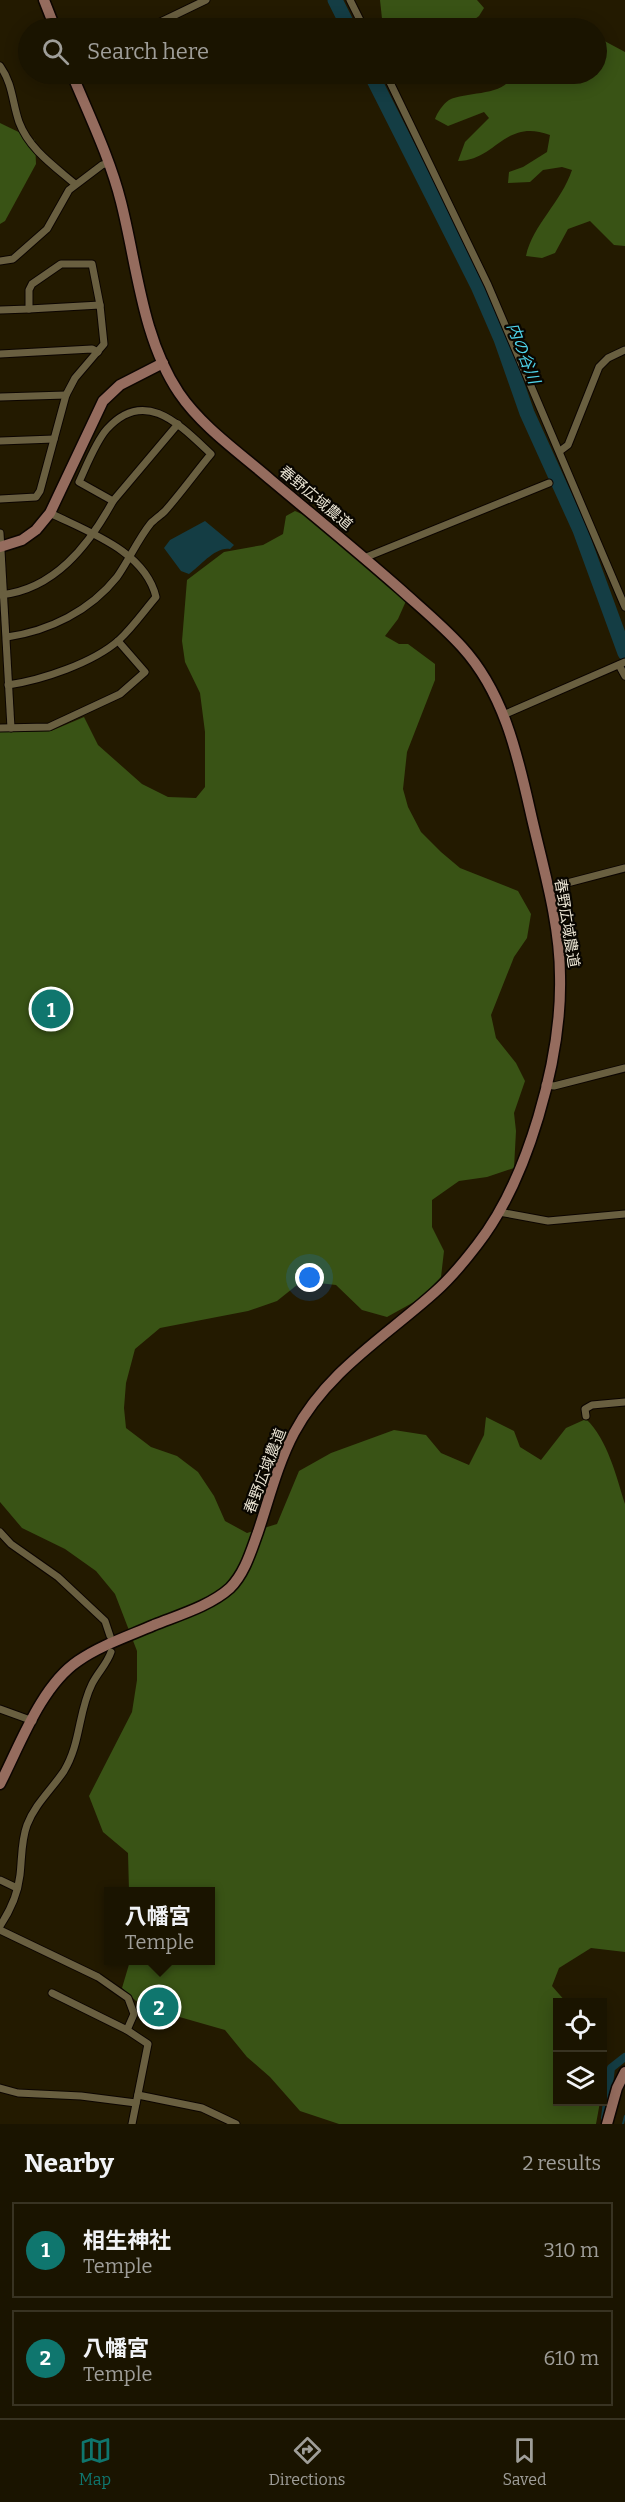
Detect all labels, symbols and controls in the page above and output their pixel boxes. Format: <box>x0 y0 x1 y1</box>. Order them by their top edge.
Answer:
search box <box>18 18 607 84</box>
icon: search <box>39 35 72 68</box>
text: Search here <box>87 38 209 65</box>
water label: 内の谷川 <box>503 320 545 388</box>
street label: 春野広域農道 <box>276 462 356 534</box>
street label: 春野広域農道 <box>551 877 583 969</box>
pin: 1 <box>32 986 70 1032</box>
your location <box>295 1263 324 1292</box>
street label: 春野広域農道 <box>240 1426 290 1516</box>
popup <box>104 1887 215 1965</box>
text: 八幡宮 <box>125 1903 191 1930</box>
text: Temple <box>125 1930 194 1954</box>
pin: 2 <box>140 1984 178 2030</box>
map controls <box>553 1998 607 2106</box>
button: locate <box>553 1998 607 2052</box>
button: layers <box>553 2052 607 2106</box>
text: Nearby <box>24 2148 114 2179</box>
text: 2 results <box>522 2151 601 2175</box>
text: 相生神社 <box>83 2227 171 2254</box>
text: 1 <box>41 2238 50 2262</box>
text: 310 m <box>544 2238 599 2262</box>
text: Temple <box>83 2254 152 2278</box>
text: 八幡宮 <box>83 2335 149 2362</box>
text: 2 <box>40 2346 51 2370</box>
text: 610 m <box>543 2346 599 2370</box>
text: Temple <box>83 2362 152 2386</box>
tab: Map <box>79 2434 112 2489</box>
tab: Directions <box>269 2434 346 2489</box>
tab: Saved <box>503 2434 546 2489</box>

